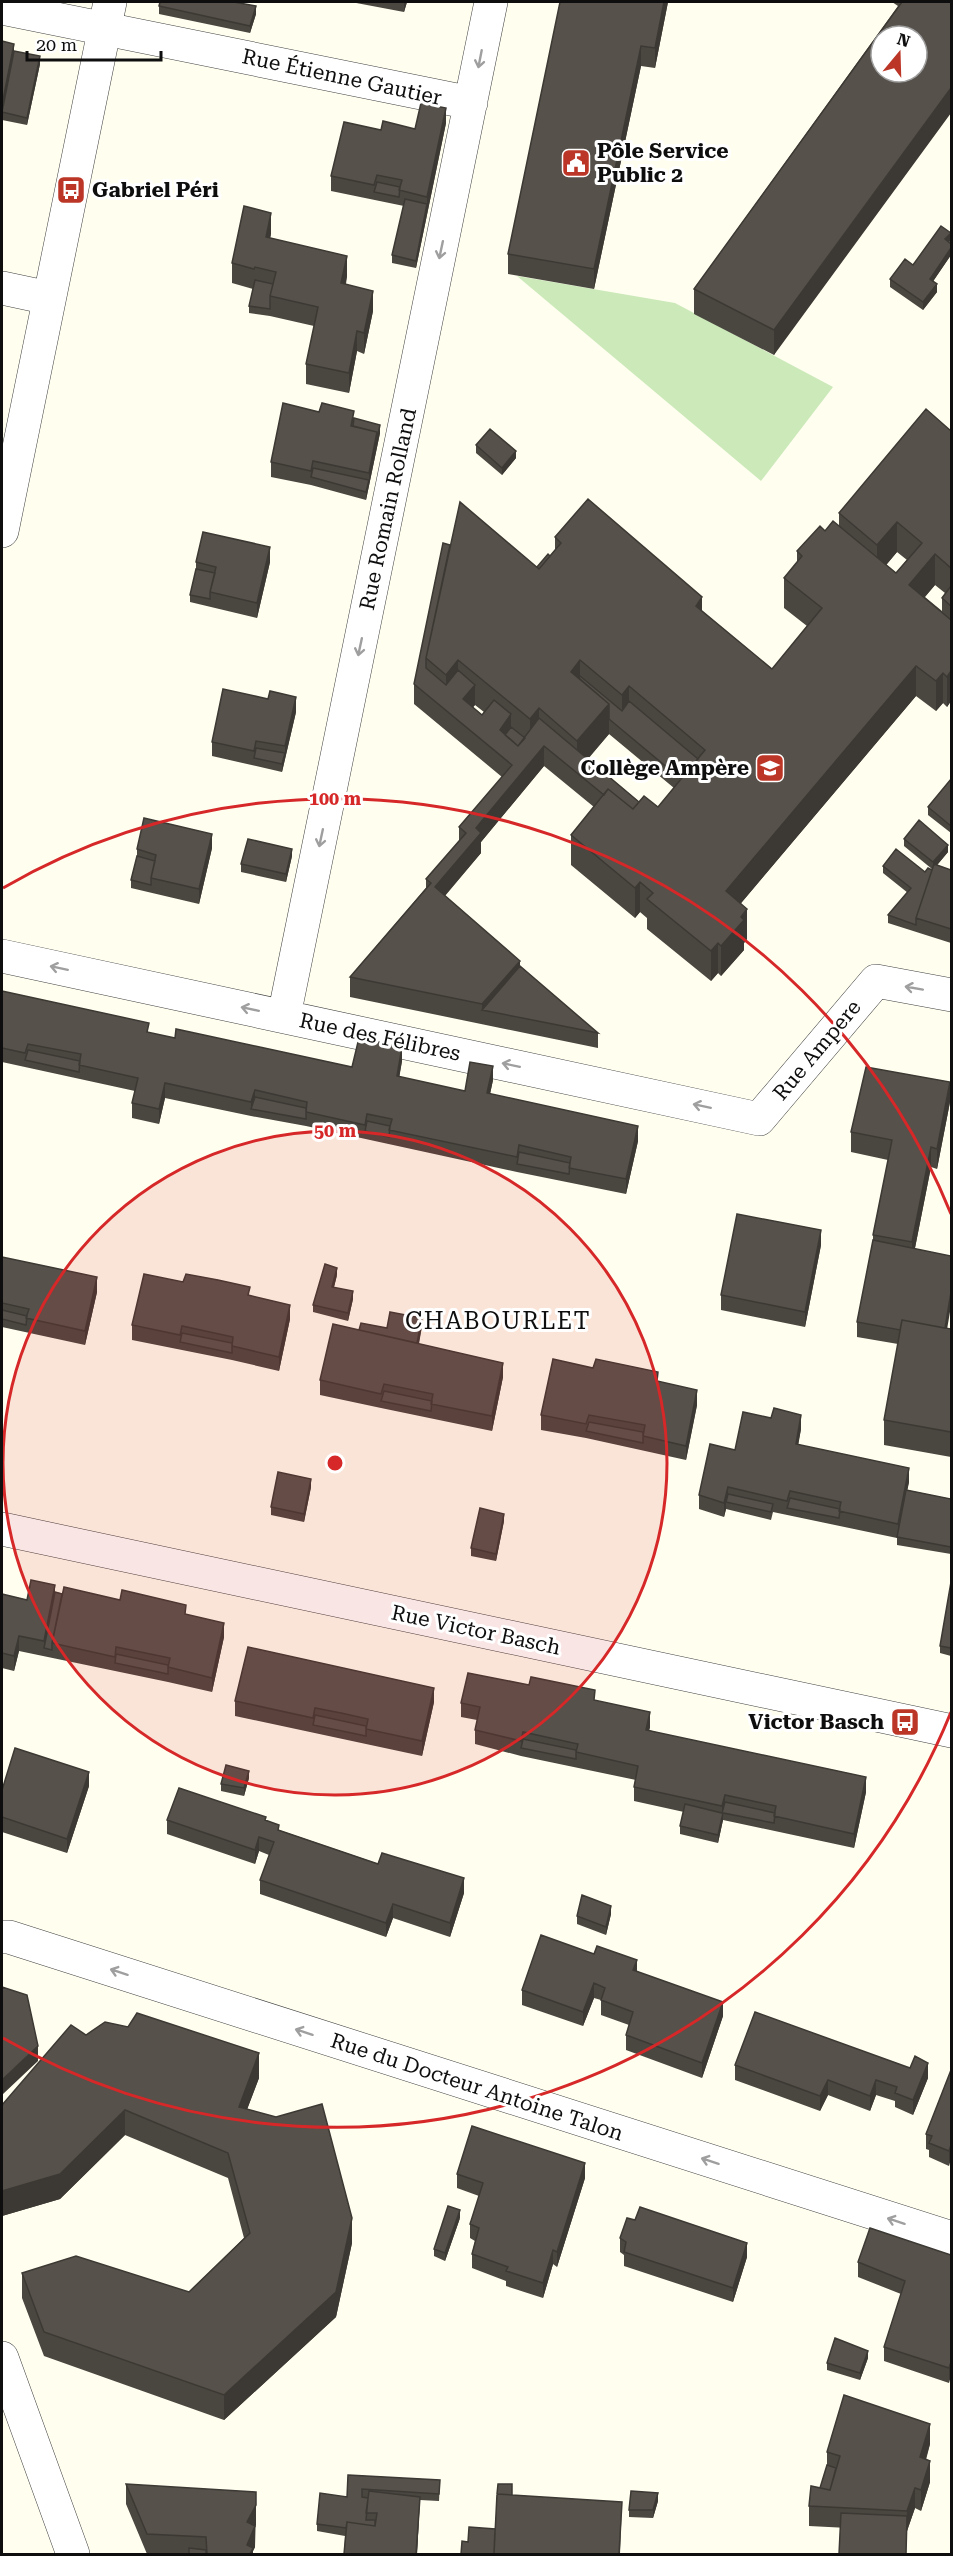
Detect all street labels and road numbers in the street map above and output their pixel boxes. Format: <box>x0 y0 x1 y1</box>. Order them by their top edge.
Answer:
street label: Rue Étienne Gautier <box>240 43 444 110</box>
street label: Rue Romain Rolland <box>355 405 421 612</box>
street label: Rue Ampere <box>768 995 866 1105</box>
street label: Rue des Félibres <box>297 1008 463 1066</box>
street label: Rue Victor Basch <box>389 1600 563 1660</box>
street label: Rue du Docteur Antoine Talon <box>328 2028 627 2146</box>

